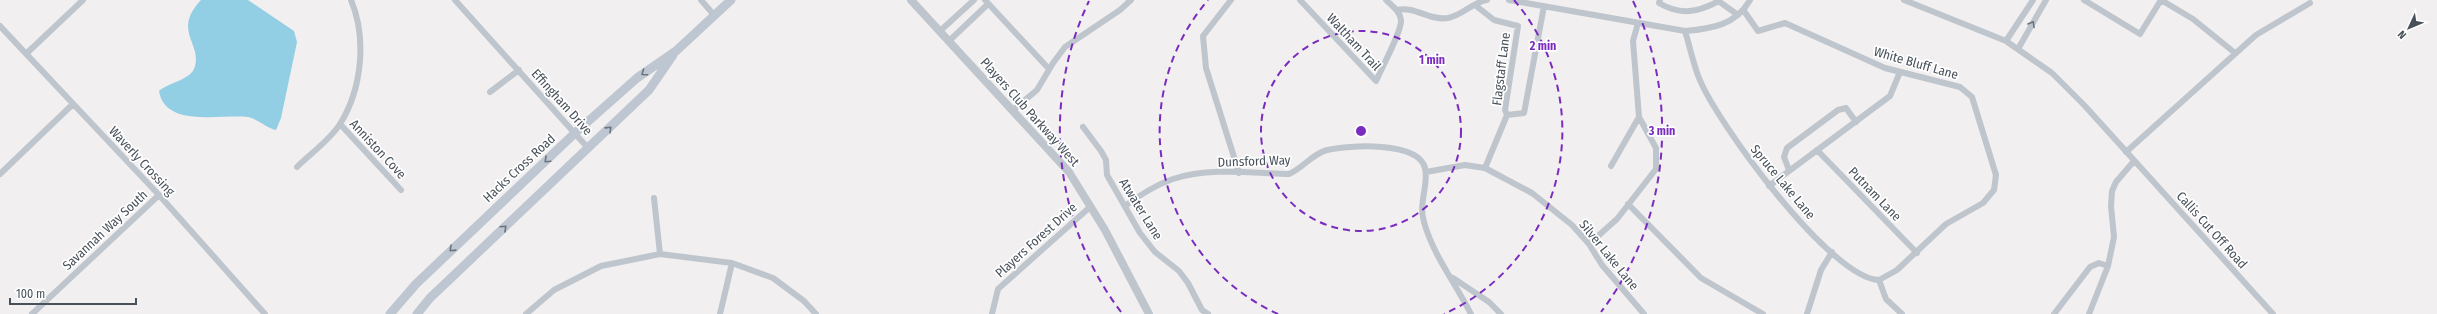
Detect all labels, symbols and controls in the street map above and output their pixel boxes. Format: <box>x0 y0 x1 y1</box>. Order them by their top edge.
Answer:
north arrow <box>2389 8 2429 48</box>
street label: Waltham Trail <box>1324 10 1385 74</box>
one-way arrow <box>2027 21 2034 28</box>
text: N <box>2395 28 2409 41</box>
street label: Flagstaff Lane <box>1489 32 1513 106</box>
text: 2 min <box>1529 39 1556 53</box>
street label: White Bluff Lane <box>1872 44 1960 82</box>
text: 1 min <box>1419 53 1445 67</box>
street label: Players Club Parkway West <box>977 55 1083 170</box>
street label: Effingham Drive <box>529 66 595 138</box>
one-way arrow <box>641 68 648 75</box>
street label: Anniston Cove <box>347 116 409 182</box>
street label: Waverly Crossing <box>106 123 178 199</box>
centre of rings <box>1354 124 1368 138</box>
text: 3 min <box>1648 124 1675 138</box>
one-way arrow <box>604 126 612 133</box>
street label: Hacks Cross Road <box>480 131 558 205</box>
street label: Spruce Lake Lane <box>1748 142 1818 222</box>
street label: Dunsford Way <box>1217 152 1291 170</box>
one-way arrow <box>544 155 552 163</box>
street label: Putnam Lane <box>1846 164 1904 224</box>
street label: Atwater Lane <box>1116 176 1166 242</box>
street label: Savannah Way South <box>60 187 150 273</box>
street label: Callis Cut Off Road <box>2174 189 2250 271</box>
street label: Players Forest Drive <box>992 200 1080 280</box>
street label: Silver Lake Lane <box>1576 217 1642 293</box>
one-way arrow <box>499 225 507 233</box>
one-way arrow <box>449 244 457 252</box>
scale bar <box>10 280 136 306</box>
text: 100 m <box>16 287 45 301</box>

